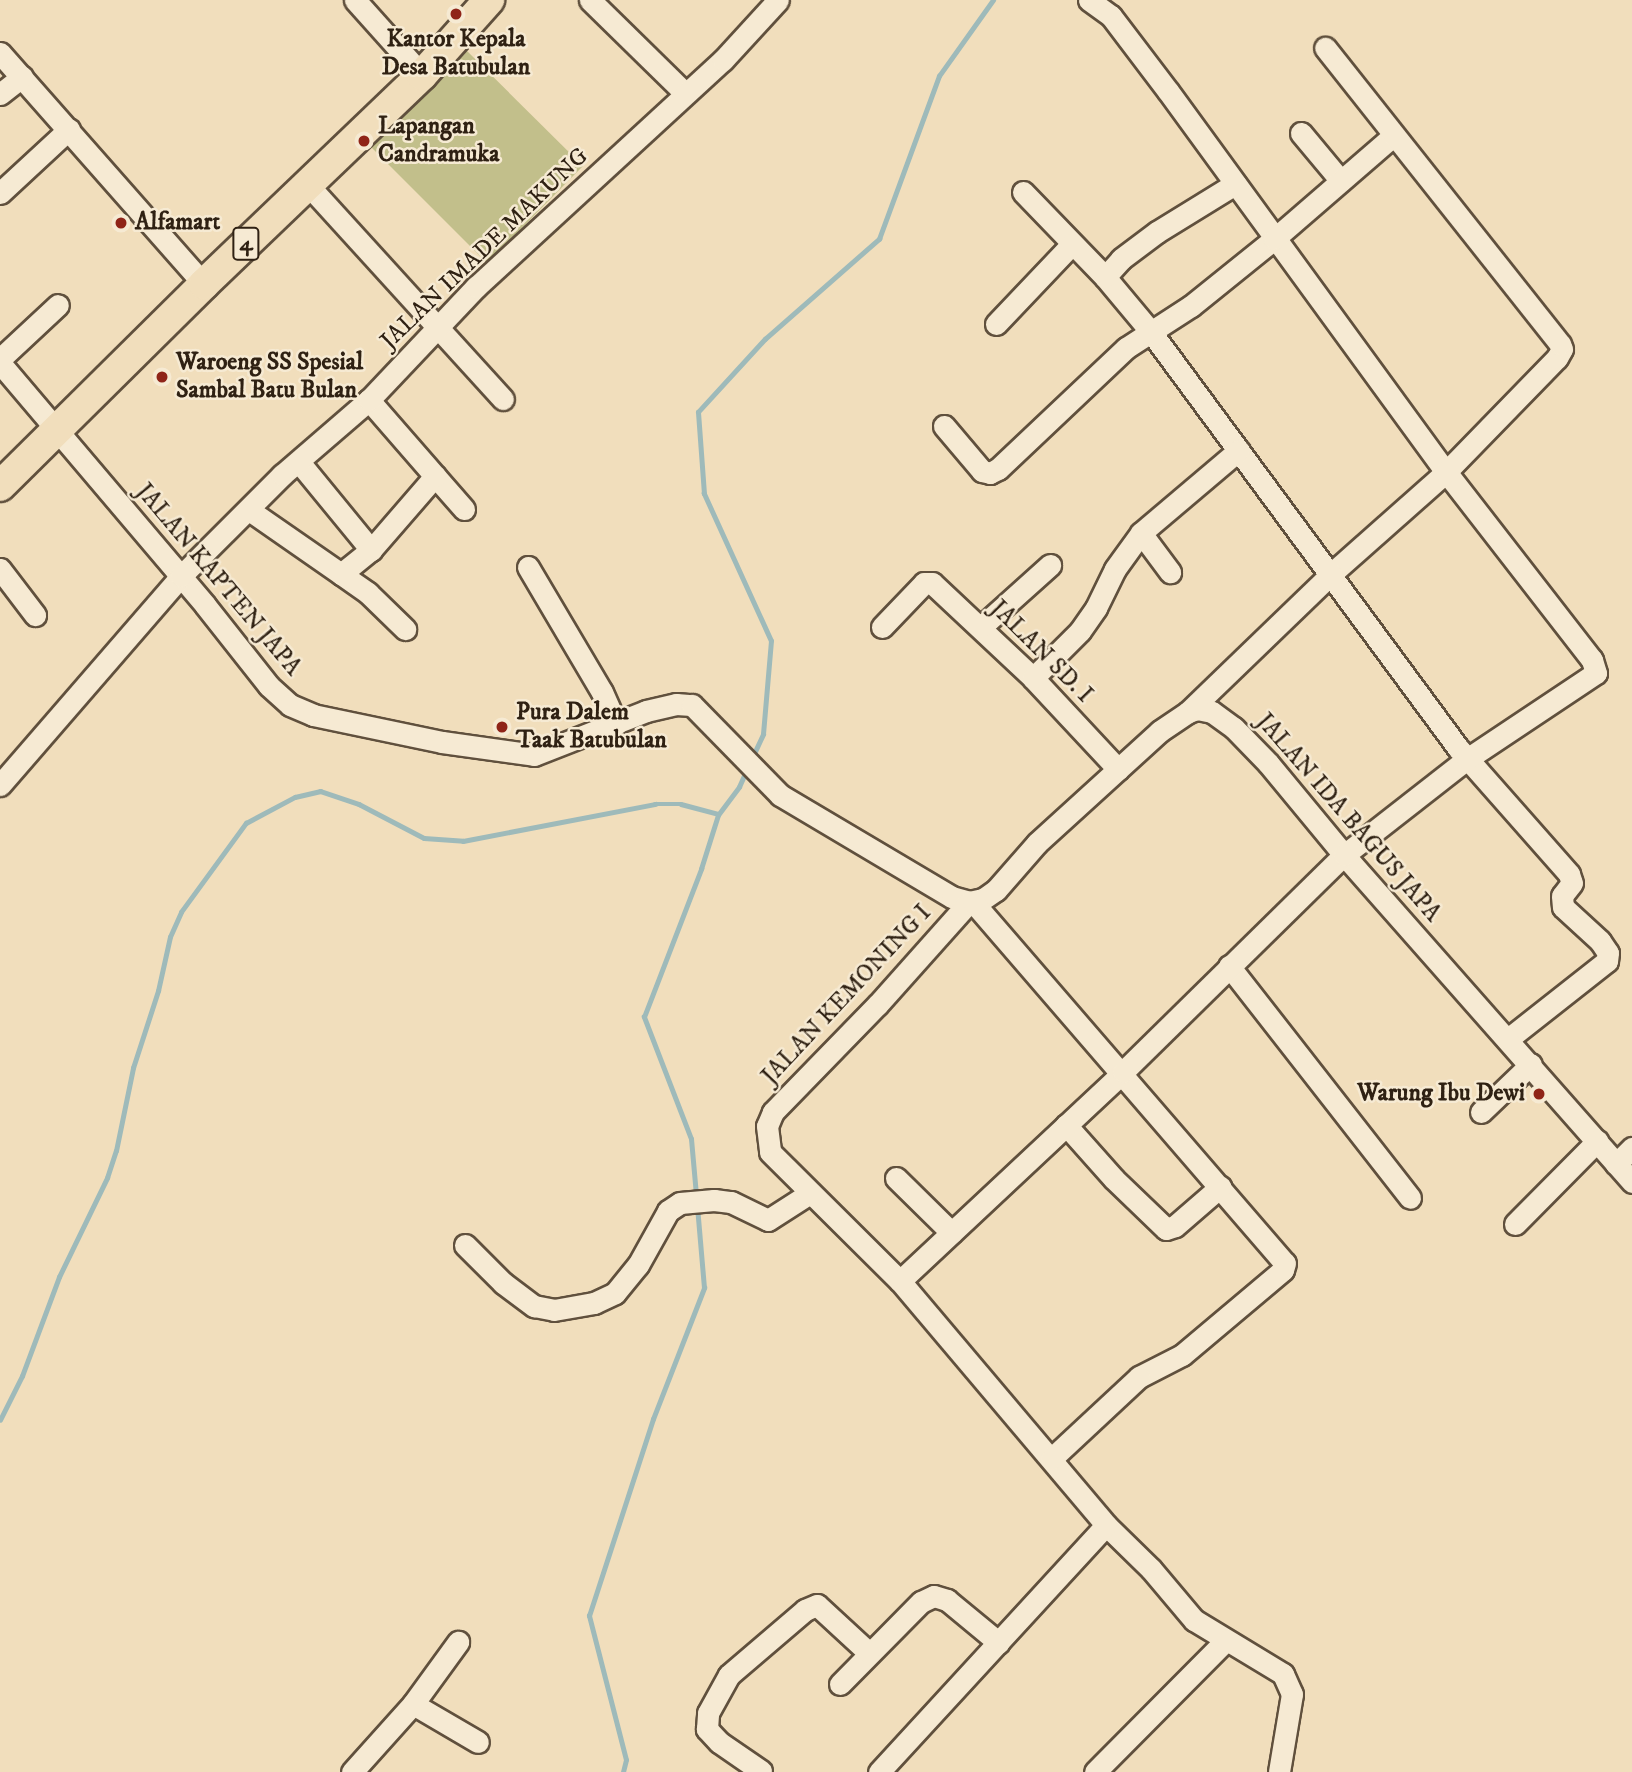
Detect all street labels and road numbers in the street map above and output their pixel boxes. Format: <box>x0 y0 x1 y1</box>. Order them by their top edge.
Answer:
street label: JALAN IMADE MAKUNG <box>375 142 595 356</box>
road number: 4 <box>232 224 260 264</box>
street label: JALAN KAPTEN JAPA <box>129 478 307 682</box>
street label: JALAN SD. I <box>984 595 1098 709</box>
street label: JALAN IDA BAGUS JAPA <box>1250 708 1446 928</box>
street label: JALAN KEMONING I <box>756 899 938 1091</box>

